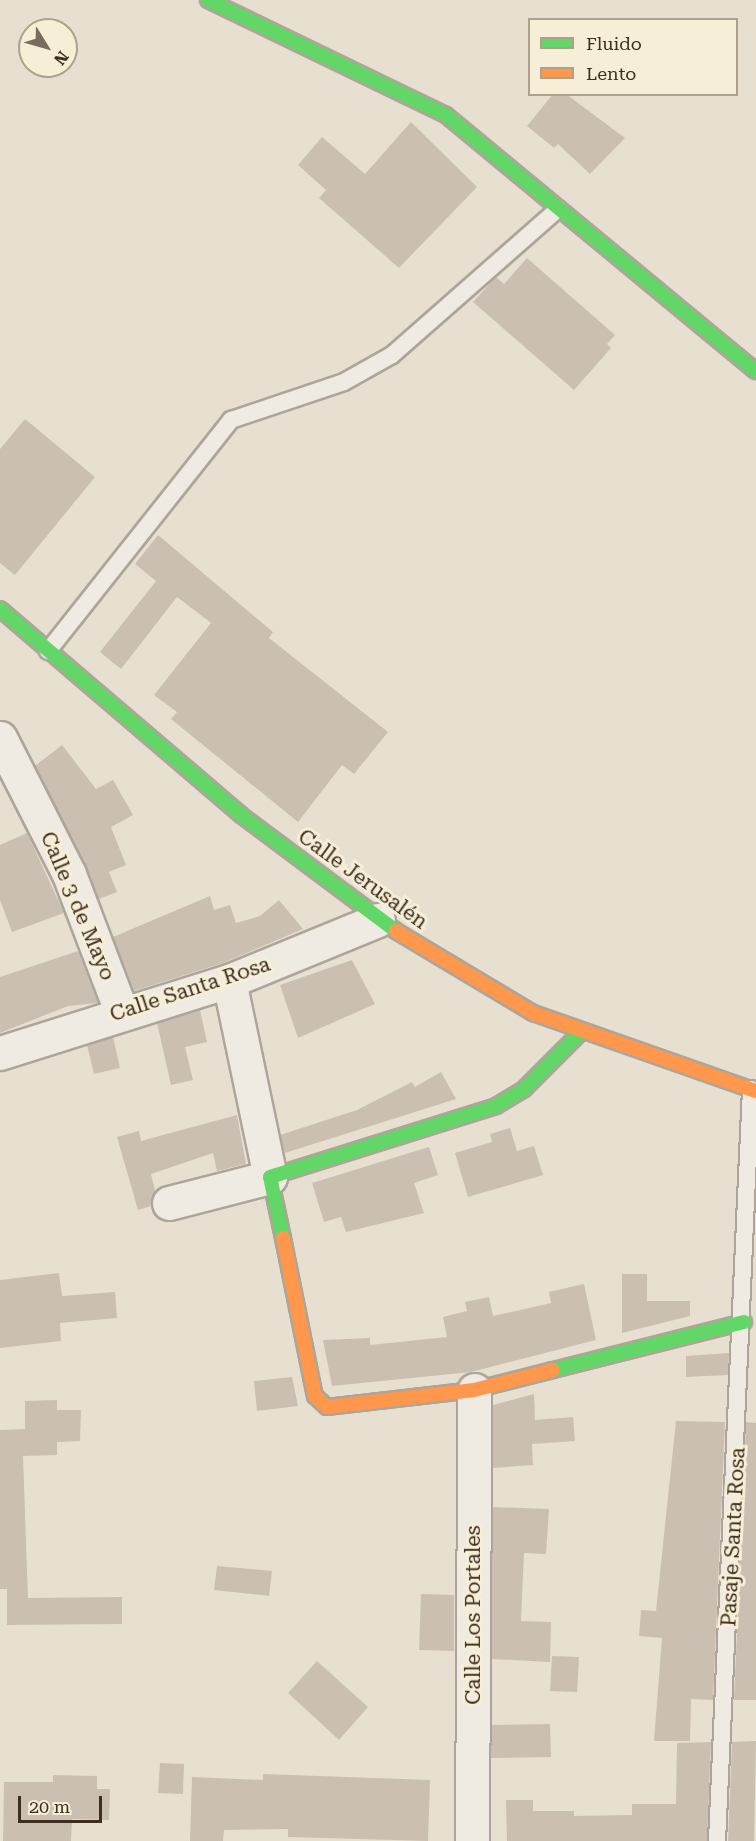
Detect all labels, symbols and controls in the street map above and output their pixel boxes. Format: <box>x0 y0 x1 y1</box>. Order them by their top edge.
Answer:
north arrow <box>18 18 78 78</box>
legend <box>528 18 738 96</box>
text: Fluido <box>586 33 642 54</box>
text: N <box>50 47 72 69</box>
text: Lento <box>586 63 636 84</box>
street label: Calle Jerusalén <box>293 824 433 934</box>
street label: Calle 3 de Mayo <box>35 828 121 984</box>
street label: Calle Santa Rosa <box>107 951 273 1027</box>
street label: Pasaje Santa Rosa <box>716 1447 750 1627</box>
street label: Calle Los Portales <box>460 1525 486 1705</box>
scale bar <box>21 1784 105 1822</box>
text: 20 m <box>29 1796 70 1817</box>

